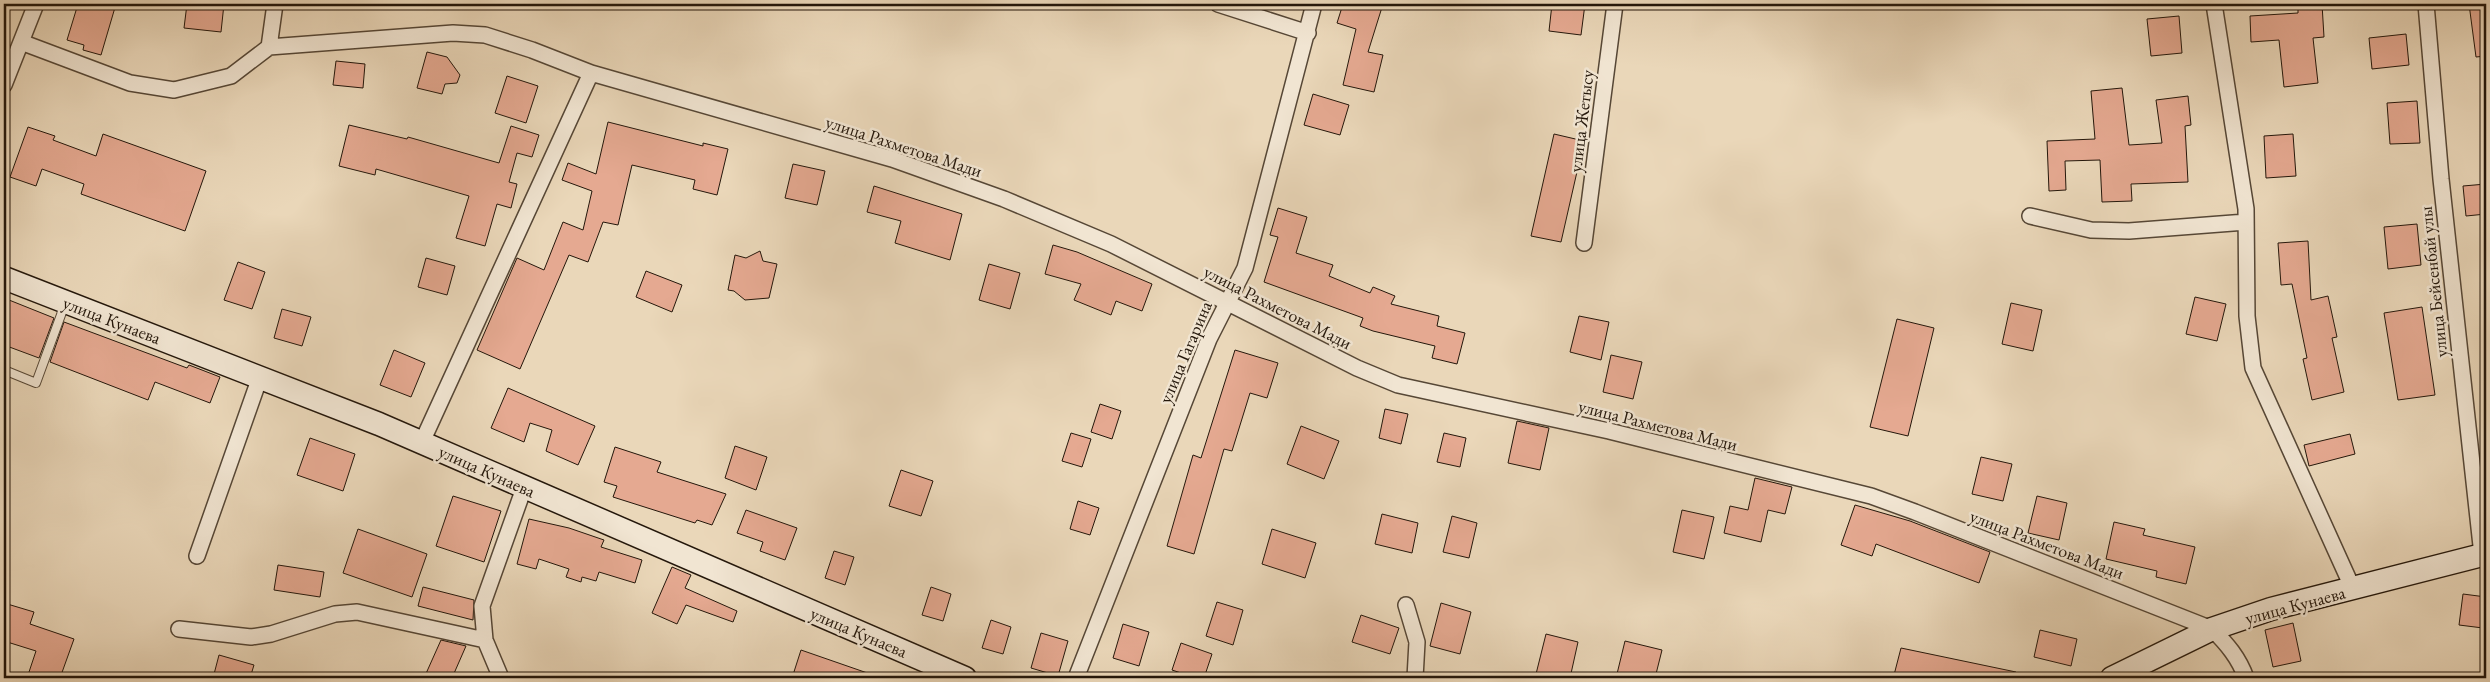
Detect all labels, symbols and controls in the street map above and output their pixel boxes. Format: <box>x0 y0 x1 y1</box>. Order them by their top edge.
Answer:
street label: улица Жетысу <box>1563 68 1599 174</box>
street label: улица Рахметова Мади <box>823 110 986 182</box>
street label: улица Бейсенбай улы <box>2414 205 2452 359</box>
street label: улица Рахметова Мади <box>1200 260 1356 355</box>
street label: улица Кунаева <box>60 291 165 349</box>
street label: улица Гагарина <box>1153 297 1217 407</box>
street label: улица Рахметова Мади <box>1576 394 1740 456</box>
street label: улица Кунаева <box>435 440 540 503</box>
street label: улица Рахметова Мади <box>1967 504 2128 584</box>
street label: улица Кунаева <box>2242 580 2349 629</box>
street label: улица Кунаева <box>807 601 912 663</box>

